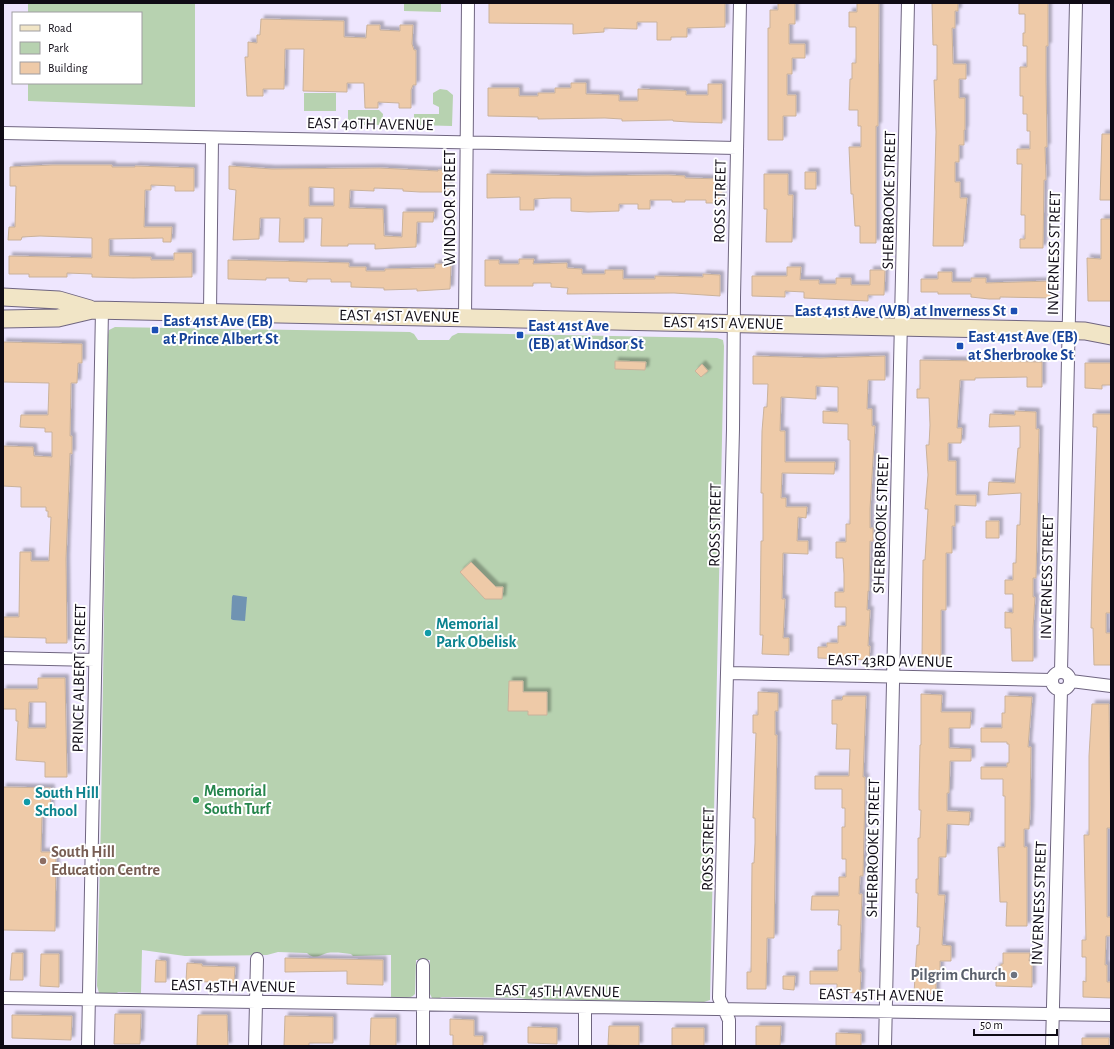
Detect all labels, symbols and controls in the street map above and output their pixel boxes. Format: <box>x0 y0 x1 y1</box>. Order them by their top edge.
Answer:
legend <box>12 12 142 84</box>
text: Road <box>48 22 72 34</box>
text: Park <box>48 42 69 54</box>
text: Building <box>48 62 88 74</box>
street label: EAST 40TH AVENUE <box>307 115 434 133</box>
street label: SHERBROOKE STREET <box>880 130 898 270</box>
street label: WINDSOR STREET <box>442 150 458 266</box>
street label: ROSS STREET <box>711 159 729 243</box>
street label: INVERNESS STREET <box>1045 191 1063 315</box>
place label: East 41st Ave (WB) at Inverness St <box>794 303 1007 319</box>
marker: East 41st Ave (WB) at Inverness St <box>1009 306 1019 316</box>
street label: EAST 41ST AVENUE <box>339 307 459 325</box>
place label: East 41st Ave (EB) at Prince Albert St <box>163 313 279 347</box>
street label: EAST 41ST AVENUE <box>663 314 783 332</box>
place label: East 41st Ave (EB) at Windsor St <box>528 318 644 352</box>
marker: East 41st Ave (EB) at Prince Albert St <box>150 325 160 335</box>
place label: East 41st Ave (EB) at Sherbrooke St <box>968 329 1078 363</box>
marker: East 41st Ave (EB) at Windsor St <box>515 330 525 340</box>
marker: East 41st Ave (EB) at Sherbrooke St <box>955 341 965 351</box>
street label: SHERBROOKE STREET <box>871 454 891 594</box>
street label: ROSS STREET <box>706 483 724 567</box>
street label: INVERNESS STREET <box>1038 515 1056 639</box>
street label: PRINCE ALBERT STREET <box>70 603 88 753</box>
place label: Memorial Park Obelisk <box>436 616 517 650</box>
marker: Memorial Park Obelisk <box>423 628 433 638</box>
street label: EAST 43RD AVENUE <box>827 652 953 670</box>
street label: SHERBROOKE STREET <box>864 778 882 918</box>
place label: Memorial South Turf <box>204 783 272 817</box>
place label: South Hill School <box>35 785 99 819</box>
marker: Memorial South Turf <box>191 795 201 805</box>
marker: South Hill School <box>22 797 32 807</box>
street label: ROSS STREET <box>699 807 717 891</box>
street label: INVERNESS STREET <box>1029 840 1049 965</box>
place label: South Hill Education Centre <box>51 844 161 878</box>
marker: South Hill Education Centre <box>38 856 48 866</box>
place label: Pilgrim Church <box>910 967 1006 983</box>
marker: Pilgrim Church <box>1009 970 1019 980</box>
street label: EAST 45TH AVENUE <box>170 977 296 995</box>
street label: EAST 45TH AVENUE <box>494 982 620 1000</box>
street label: EAST 45TH AVENUE <box>818 986 944 1004</box>
scale bar <box>974 1011 1057 1037</box>
text: 50 m <box>980 1019 1003 1031</box>

